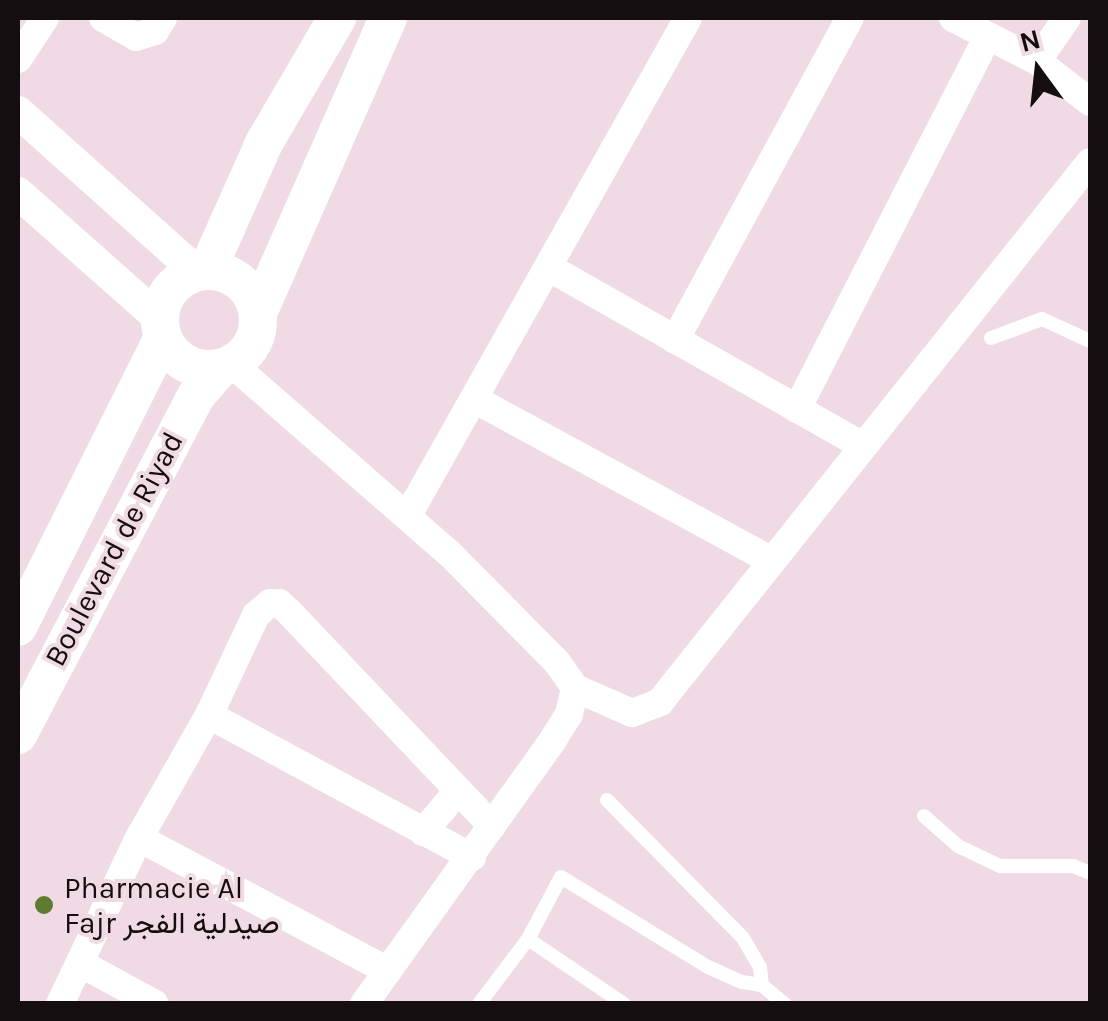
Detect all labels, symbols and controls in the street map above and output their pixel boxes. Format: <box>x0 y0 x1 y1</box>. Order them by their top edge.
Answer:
north arrow <box>988 20 1088 120</box>
text: N <box>1016 22 1044 59</box>
street label: Boulevard de Riyad <box>37 426 191 672</box>
place label: Pharmacie Al Fajr صيدلية الفجر <box>64 870 280 940</box>
marker: Pharmacie Al Fajr صيدلية الفجر <box>33 894 55 916</box>

